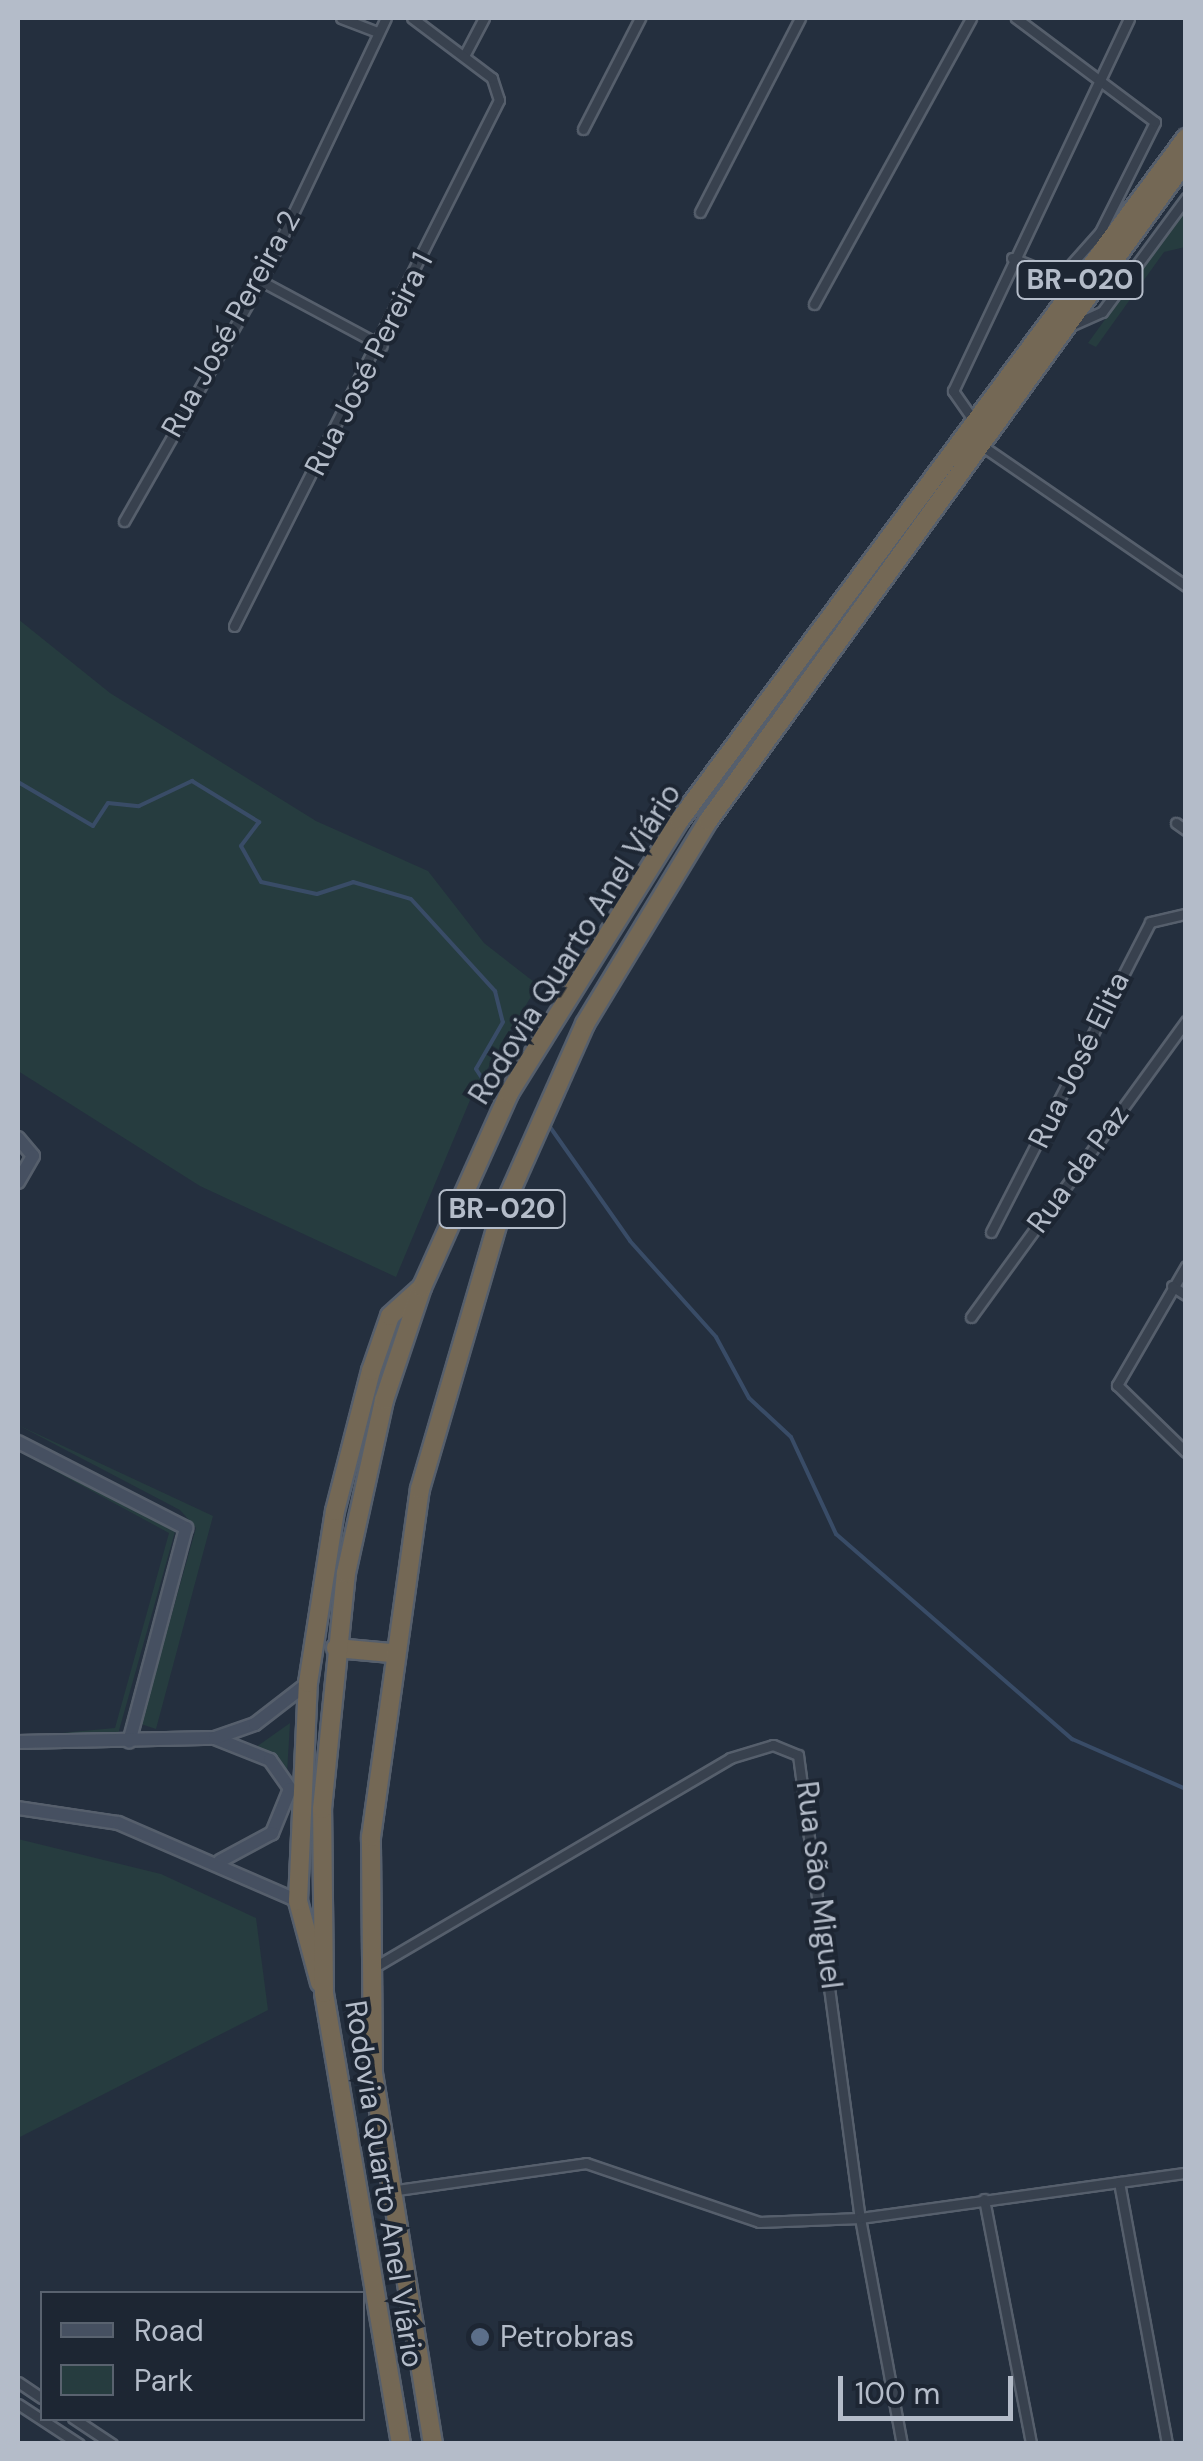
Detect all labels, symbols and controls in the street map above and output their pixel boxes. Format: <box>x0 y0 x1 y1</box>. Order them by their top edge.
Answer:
street label: Rua José Pereira 2 <box>154 205 308 443</box>
street label: Rua José Pereira 1 <box>297 247 441 481</box>
road number: BR-020 <box>1015 257 1145 303</box>
street label: Rodovia Quarto Anel Viário <box>461 777 689 1111</box>
street label: Rua José Elita <box>1021 966 1137 1154</box>
street label: Rua da Paz <box>1020 1098 1136 1240</box>
road number: BR-020 <box>437 1186 567 1232</box>
street label: Rua São Miguel <box>788 1779 850 1991</box>
street label: Rodovia Quarto Anel Viário <box>337 1998 431 2370</box>
legend <box>40 2291 365 2421</box>
text: Road <box>134 2311 204 2350</box>
place label: Petrobras <box>500 2319 634 2355</box>
marker: Petrobras <box>469 2326 491 2348</box>
scale bar <box>843 2356 1018 2418</box>
text: Park <box>134 2361 193 2400</box>
text: 100 m <box>855 2374 940 2413</box>

